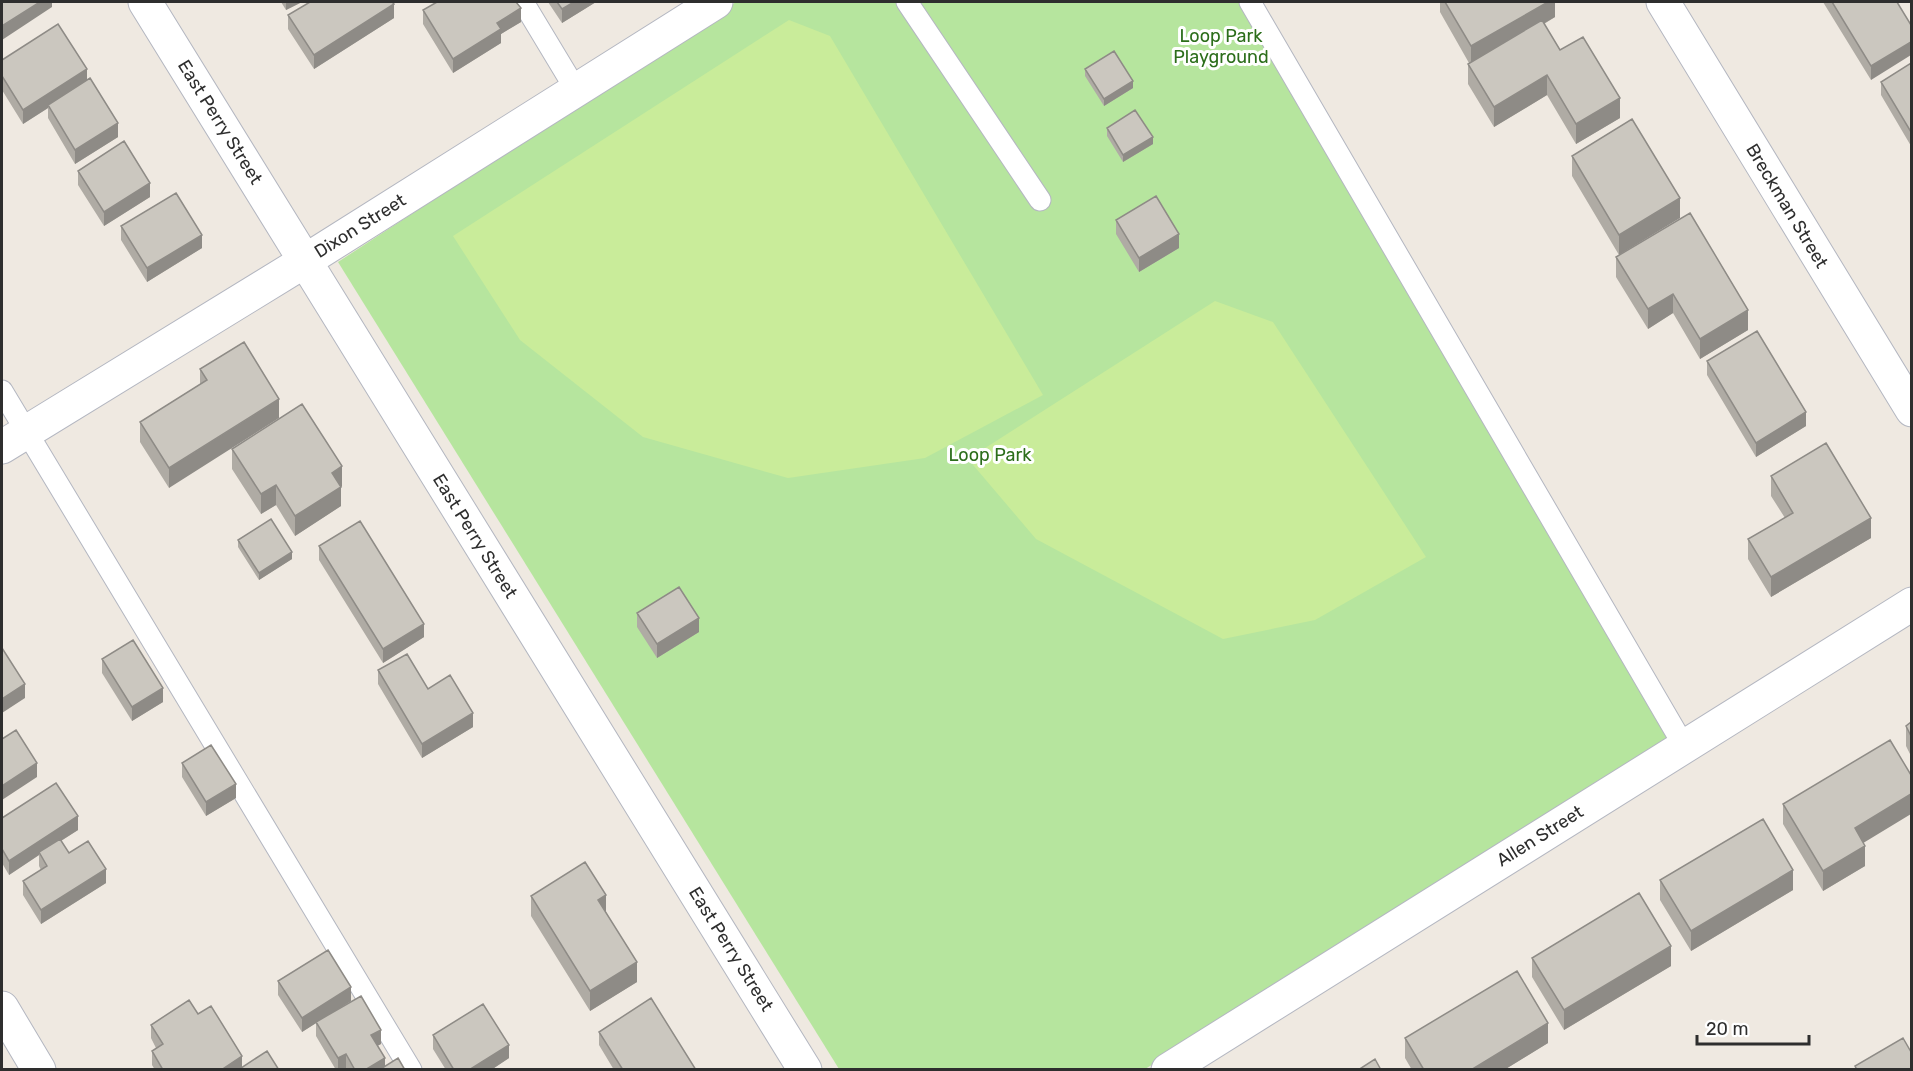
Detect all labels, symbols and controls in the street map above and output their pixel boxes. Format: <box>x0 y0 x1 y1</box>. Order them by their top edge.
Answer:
park label: Loop Park Playground <box>1173 25 1269 68</box>
street label: East Perry Street <box>173 56 267 188</box>
street label: Breckman Street <box>1741 140 1833 272</box>
street label: Dixon Street <box>310 189 410 263</box>
park label: Loop Park <box>948 444 1032 466</box>
street label: East Perry Street <box>428 470 522 602</box>
street label: Allen Street <box>1493 801 1587 871</box>
street label: East Perry Street <box>684 883 778 1015</box>
scale bar <box>1697 1008 1810 1046</box>
text: 20 m <box>1706 1018 1748 1040</box>

